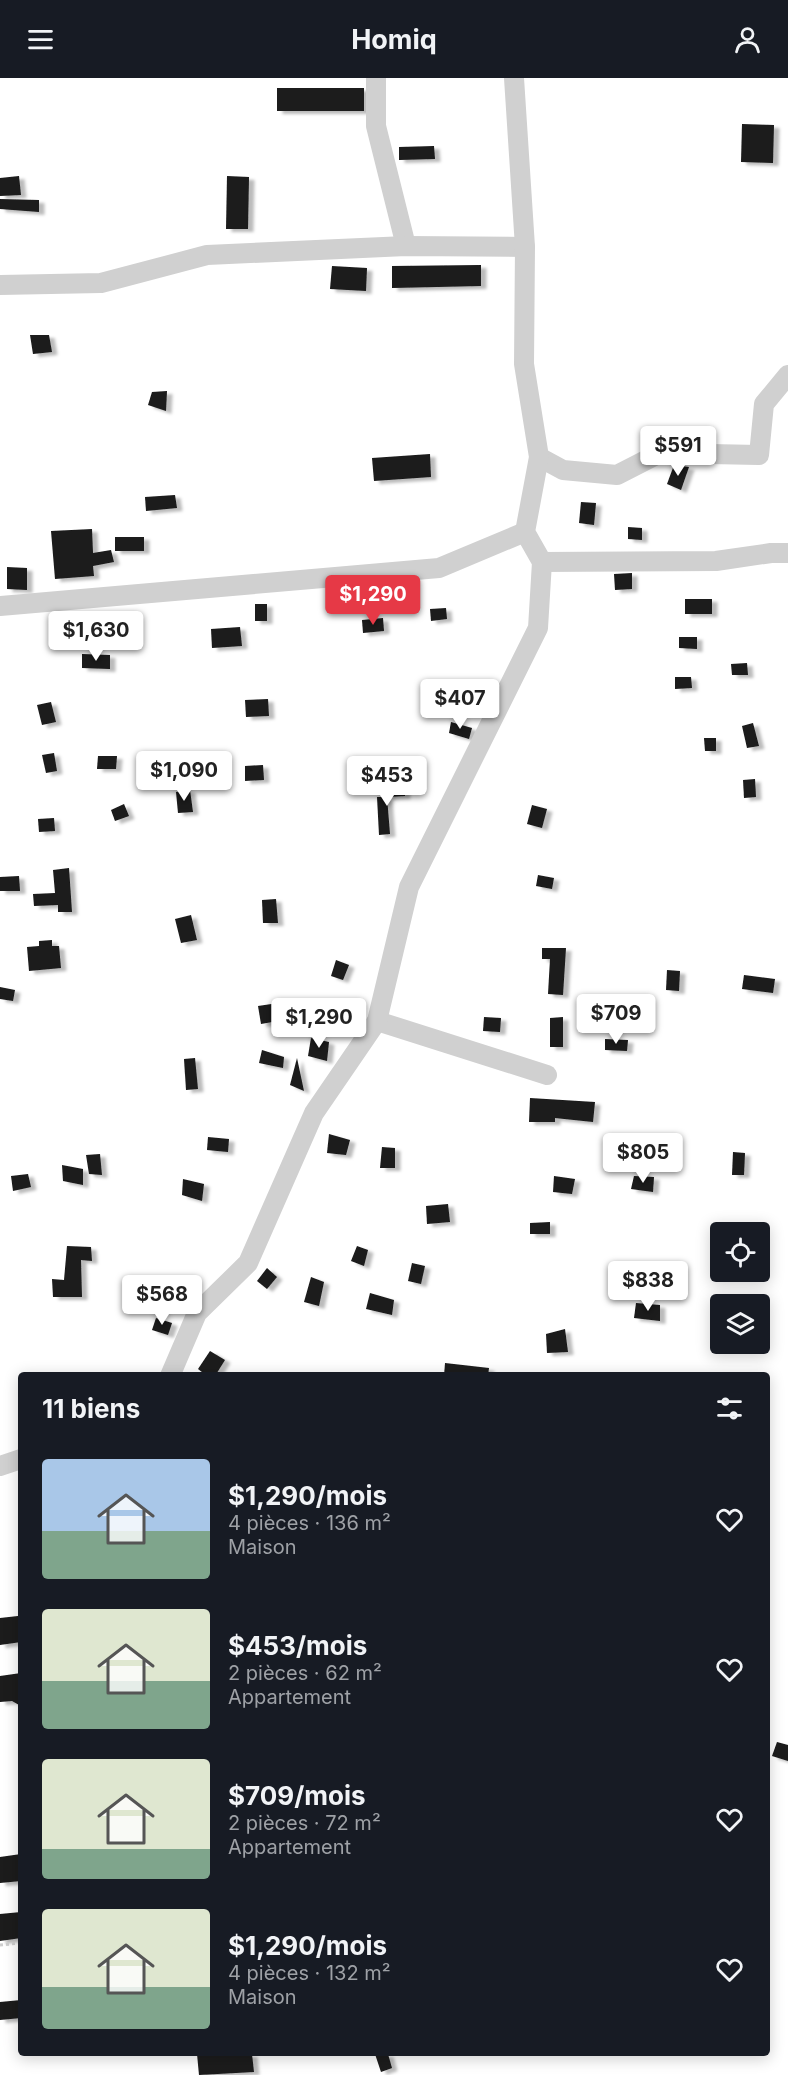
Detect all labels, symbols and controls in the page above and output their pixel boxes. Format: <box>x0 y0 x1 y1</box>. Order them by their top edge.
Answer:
icon: menu <box>24 23 57 56</box>
text: Homiq <box>351 23 437 56</box>
icon: person <box>731 23 764 56</box>
pin: $591 <box>642 426 714 477</box>
text: $591 <box>654 433 702 457</box>
pin: $1,290 <box>324 575 422 626</box>
text: $1,290 <box>339 582 407 606</box>
pin: $1,630 <box>47 611 145 662</box>
text: $1,630 <box>62 618 130 642</box>
pin: $407 <box>424 679 496 730</box>
text: $407 <box>434 686 486 710</box>
pin: $1,090 <box>135 751 233 802</box>
pin: $453 <box>351 756 423 807</box>
text: $1,090 <box>150 758 218 782</box>
text: $453 <box>361 763 413 787</box>
pin: $709 <box>580 994 652 1045</box>
pin: $1,290 <box>270 998 368 1049</box>
text: $709 <box>591 1001 641 1025</box>
text: $1,290 <box>285 1005 353 1029</box>
pin: $805 <box>607 1133 679 1184</box>
text: $805 <box>617 1140 669 1164</box>
map controls <box>710 1222 770 1354</box>
button: locate <box>710 1222 770 1282</box>
pin: $838 <box>612 1261 684 1312</box>
text: $838 <box>622 1268 674 1292</box>
pin: $568 <box>126 1275 198 1326</box>
text: $568 <box>136 1282 188 1306</box>
button: layers <box>710 1294 770 1354</box>
icon: filters <box>713 1392 746 1425</box>
text: 11 biens <box>42 1393 140 1424</box>
text: $1,290/mois <box>228 1480 387 1511</box>
icon: home <box>90 1483 162 1555</box>
icon: heart <box>713 1503 746 1536</box>
text: 4 pièces · 136 m² <box>228 1511 391 1535</box>
text: Maison <box>228 1535 297 1559</box>
text: $453/mois <box>228 1630 367 1661</box>
icon: home <box>90 1633 162 1705</box>
icon: heart <box>713 1653 746 1686</box>
text: 2 pièces · 62 m² <box>228 1661 382 1685</box>
text: Appartement <box>228 1685 351 1709</box>
text: $709/mois <box>228 1780 366 1811</box>
icon: home <box>90 1783 162 1855</box>
icon: heart <box>713 1803 746 1836</box>
text: 2 pièces · 72 m² <box>228 1811 381 1835</box>
text: Appartement <box>228 1835 351 1859</box>
text: $1,290/mois <box>228 1930 387 1961</box>
icon: home <box>90 1933 162 2005</box>
icon: heart <box>713 1953 746 1986</box>
text: 4 pièces · 132 m² <box>228 1961 391 1985</box>
text: Maison <box>228 1985 297 2009</box>

